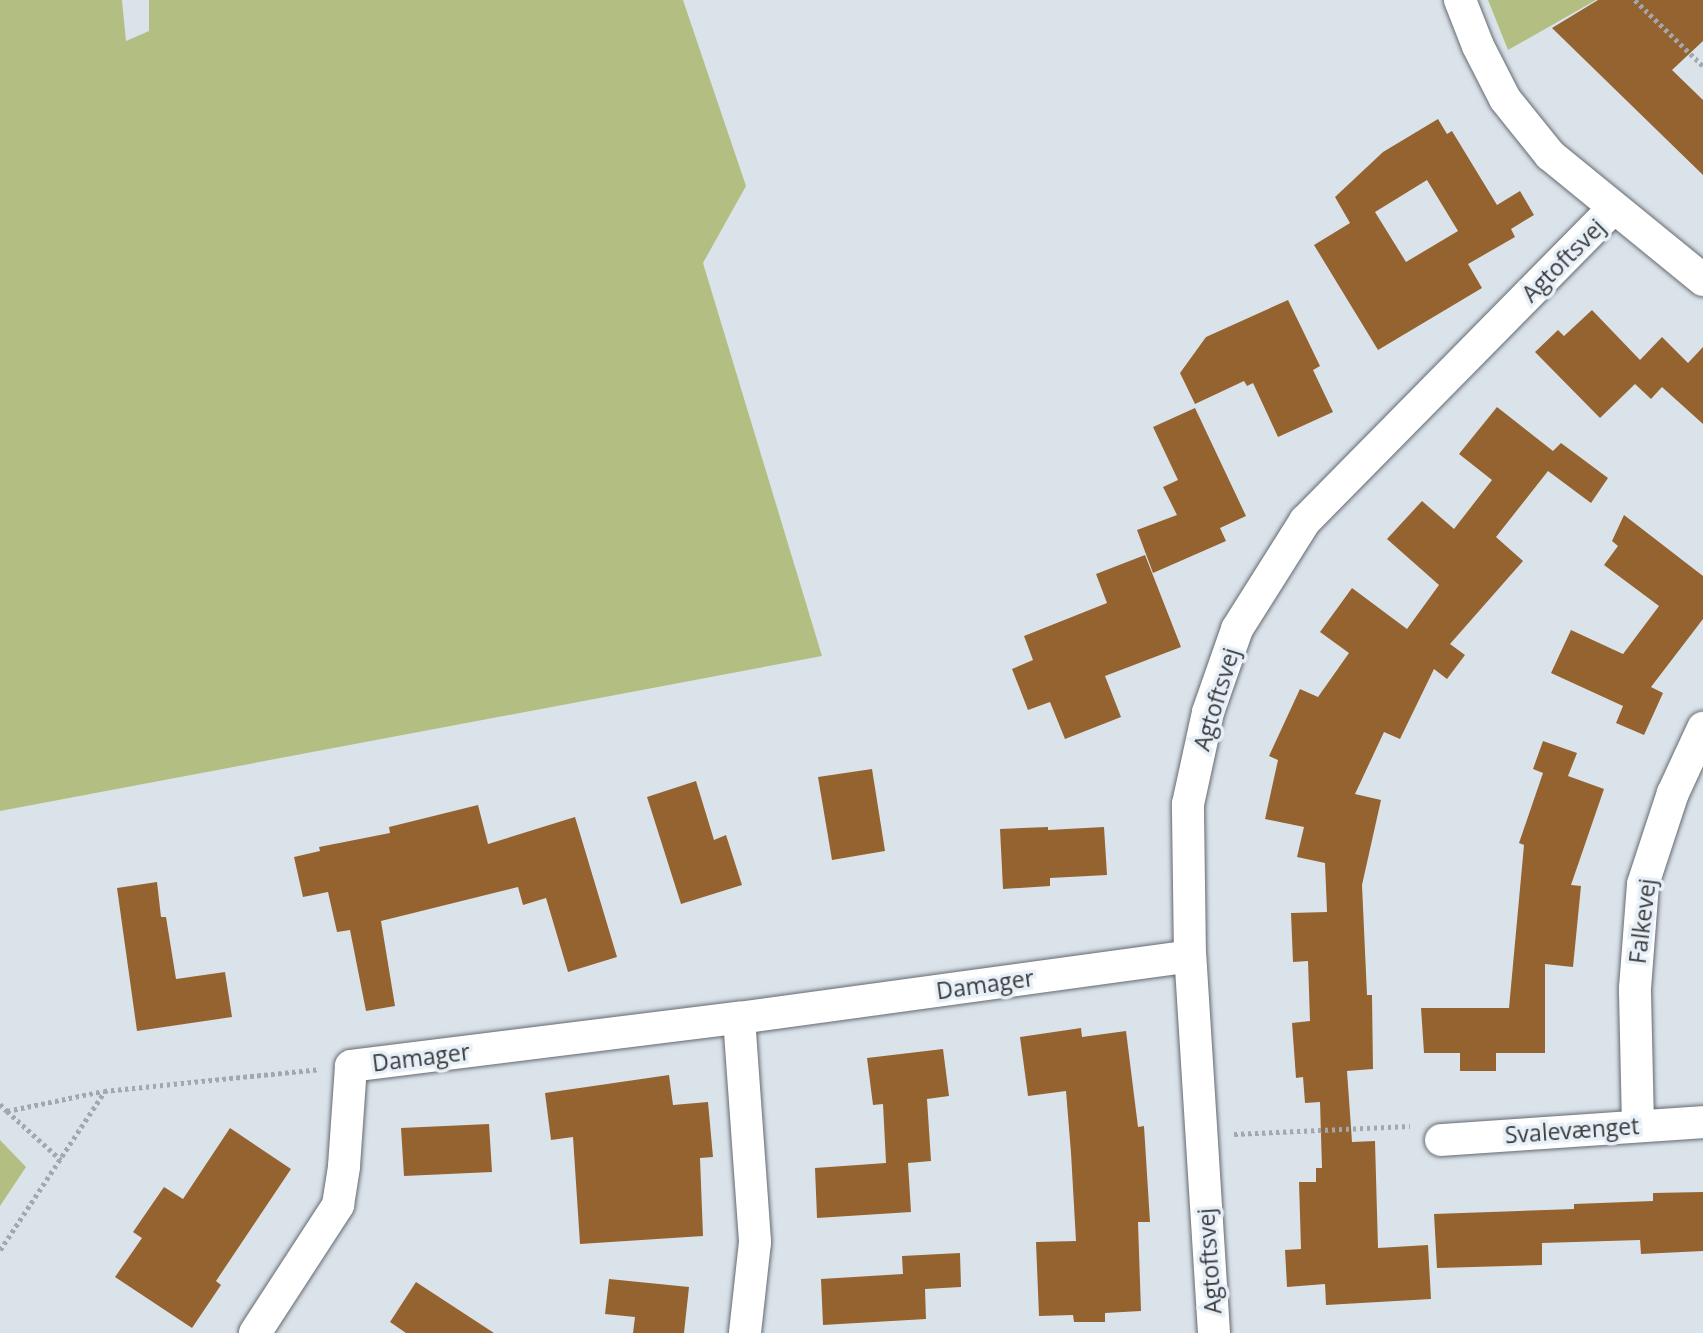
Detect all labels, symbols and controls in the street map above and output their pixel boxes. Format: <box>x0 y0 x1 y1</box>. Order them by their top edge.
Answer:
street label: Agtoftsvej <box>1516 213 1610 307</box>
street label: Agtoftsvej <box>1187 644 1245 754</box>
street label: Falkevej <box>1623 877 1661 965</box>
street label: Damager <box>934 963 1036 1005</box>
street label: Damager <box>371 1037 471 1077</box>
street label: Svalevænget <box>1504 1112 1640 1148</box>
street label: Agtoftsvej <box>1192 1207 1226 1315</box>

